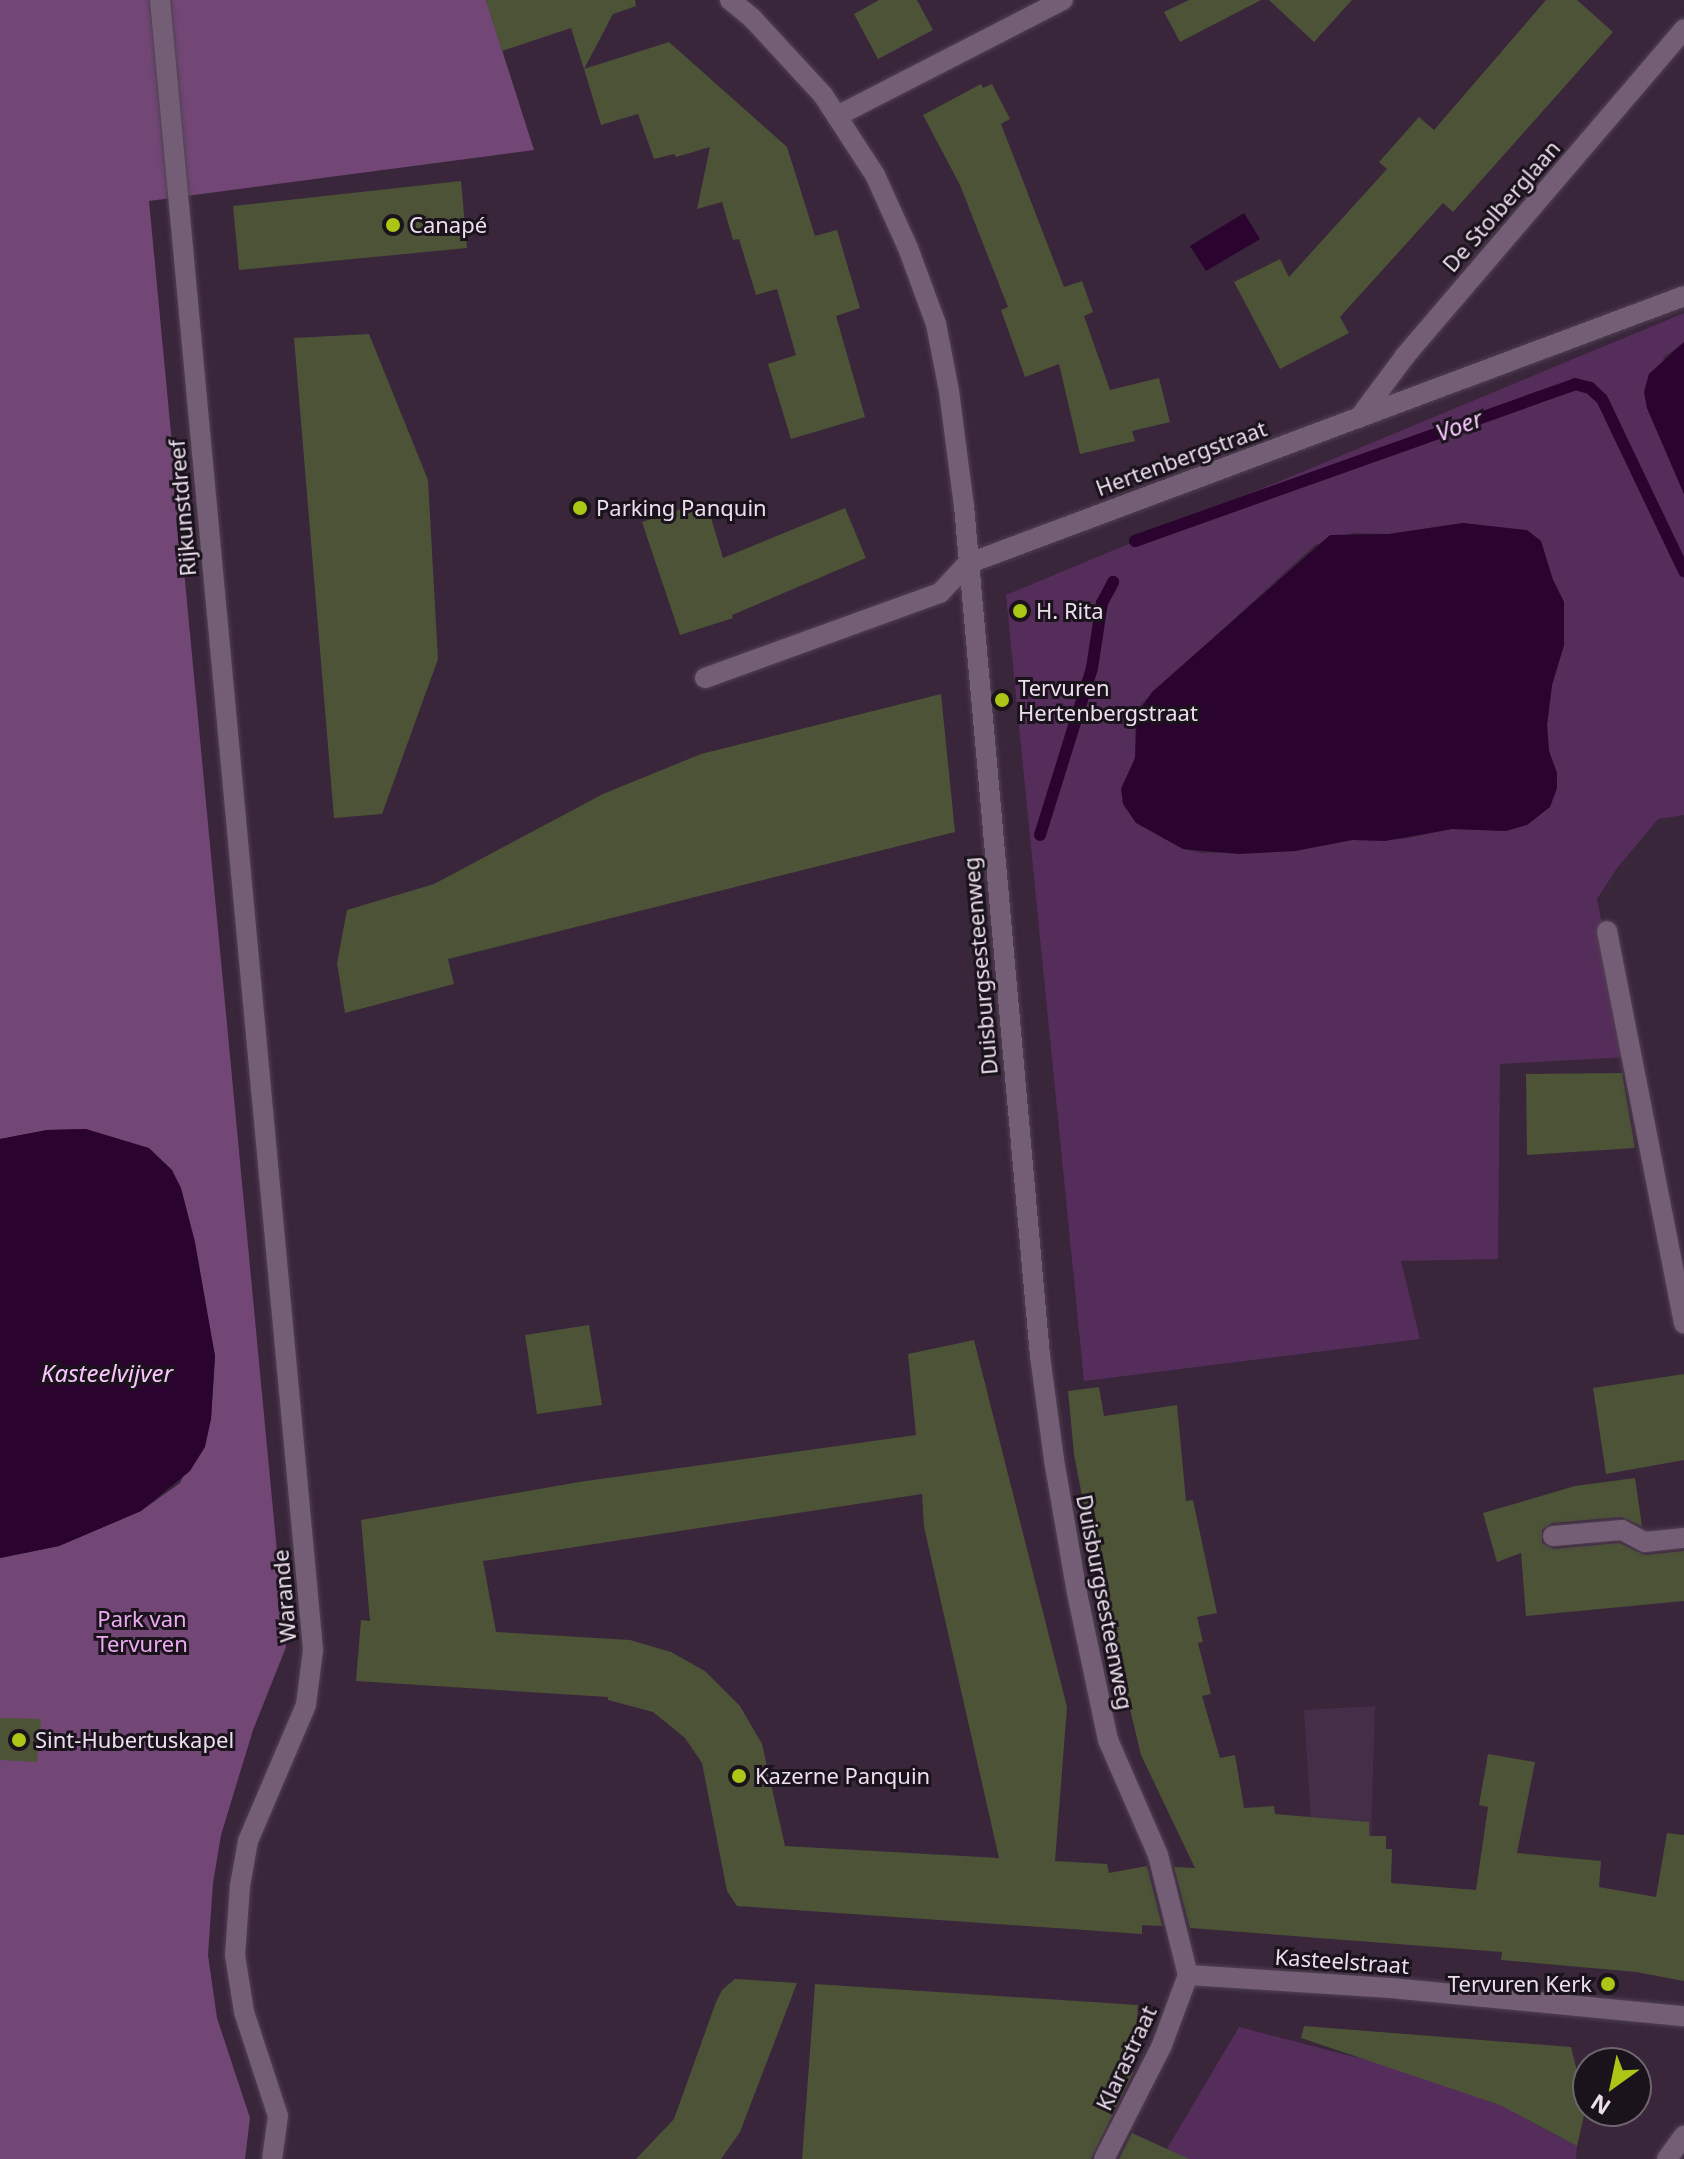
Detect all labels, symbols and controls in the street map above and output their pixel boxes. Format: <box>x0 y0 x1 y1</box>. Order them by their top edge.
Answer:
street label: De Stolberglaan <box>1437 135 1565 277</box>
place label: Canapé <box>409 212 487 238</box>
marker: Canapé <box>384 216 402 234</box>
water label: Voer <box>1432 403 1486 447</box>
street label: Hertenbergstraat <box>1092 415 1270 501</box>
street label: Rijkunstdreef <box>163 439 201 577</box>
place label: Parking Panquin <box>596 495 767 521</box>
marker: Parking Panquin <box>571 499 589 517</box>
place label: H. Rita <box>1036 598 1104 624</box>
marker: H. Rita <box>1011 602 1029 620</box>
place label: Tervuren Hertenbergstraat <box>1018 674 1198 726</box>
marker: Tervuren Hertenbergstraat <box>993 691 1011 709</box>
street label: Duisburgsesteenweg <box>957 856 1003 1076</box>
water label: Kasteelvijver <box>41 1359 173 1387</box>
street label: Duisburgsesteenweg <box>1071 1492 1139 1712</box>
street label: Warande <box>267 1549 301 1643</box>
park label: Park van Tervuren <box>96 1605 188 1656</box>
place label: Sint-Hubertuskapel <box>35 1727 234 1753</box>
marker: Sint-Hubertuskapel <box>10 1731 28 1749</box>
place label: Kazerne Panquin <box>755 1763 930 1789</box>
marker: Kazerne Panquin <box>730 1767 748 1785</box>
street label: Kasteelstraat <box>1274 1943 1410 1979</box>
place label: Tervuren Kerk <box>1448 1971 1592 1997</box>
marker: Tervuren Kerk <box>1599 1975 1617 1993</box>
street label: Klarastraat <box>1090 2001 1162 2115</box>
north arrow <box>1572 2047 1652 2127</box>
text: N <box>1584 2088 1616 2123</box>

